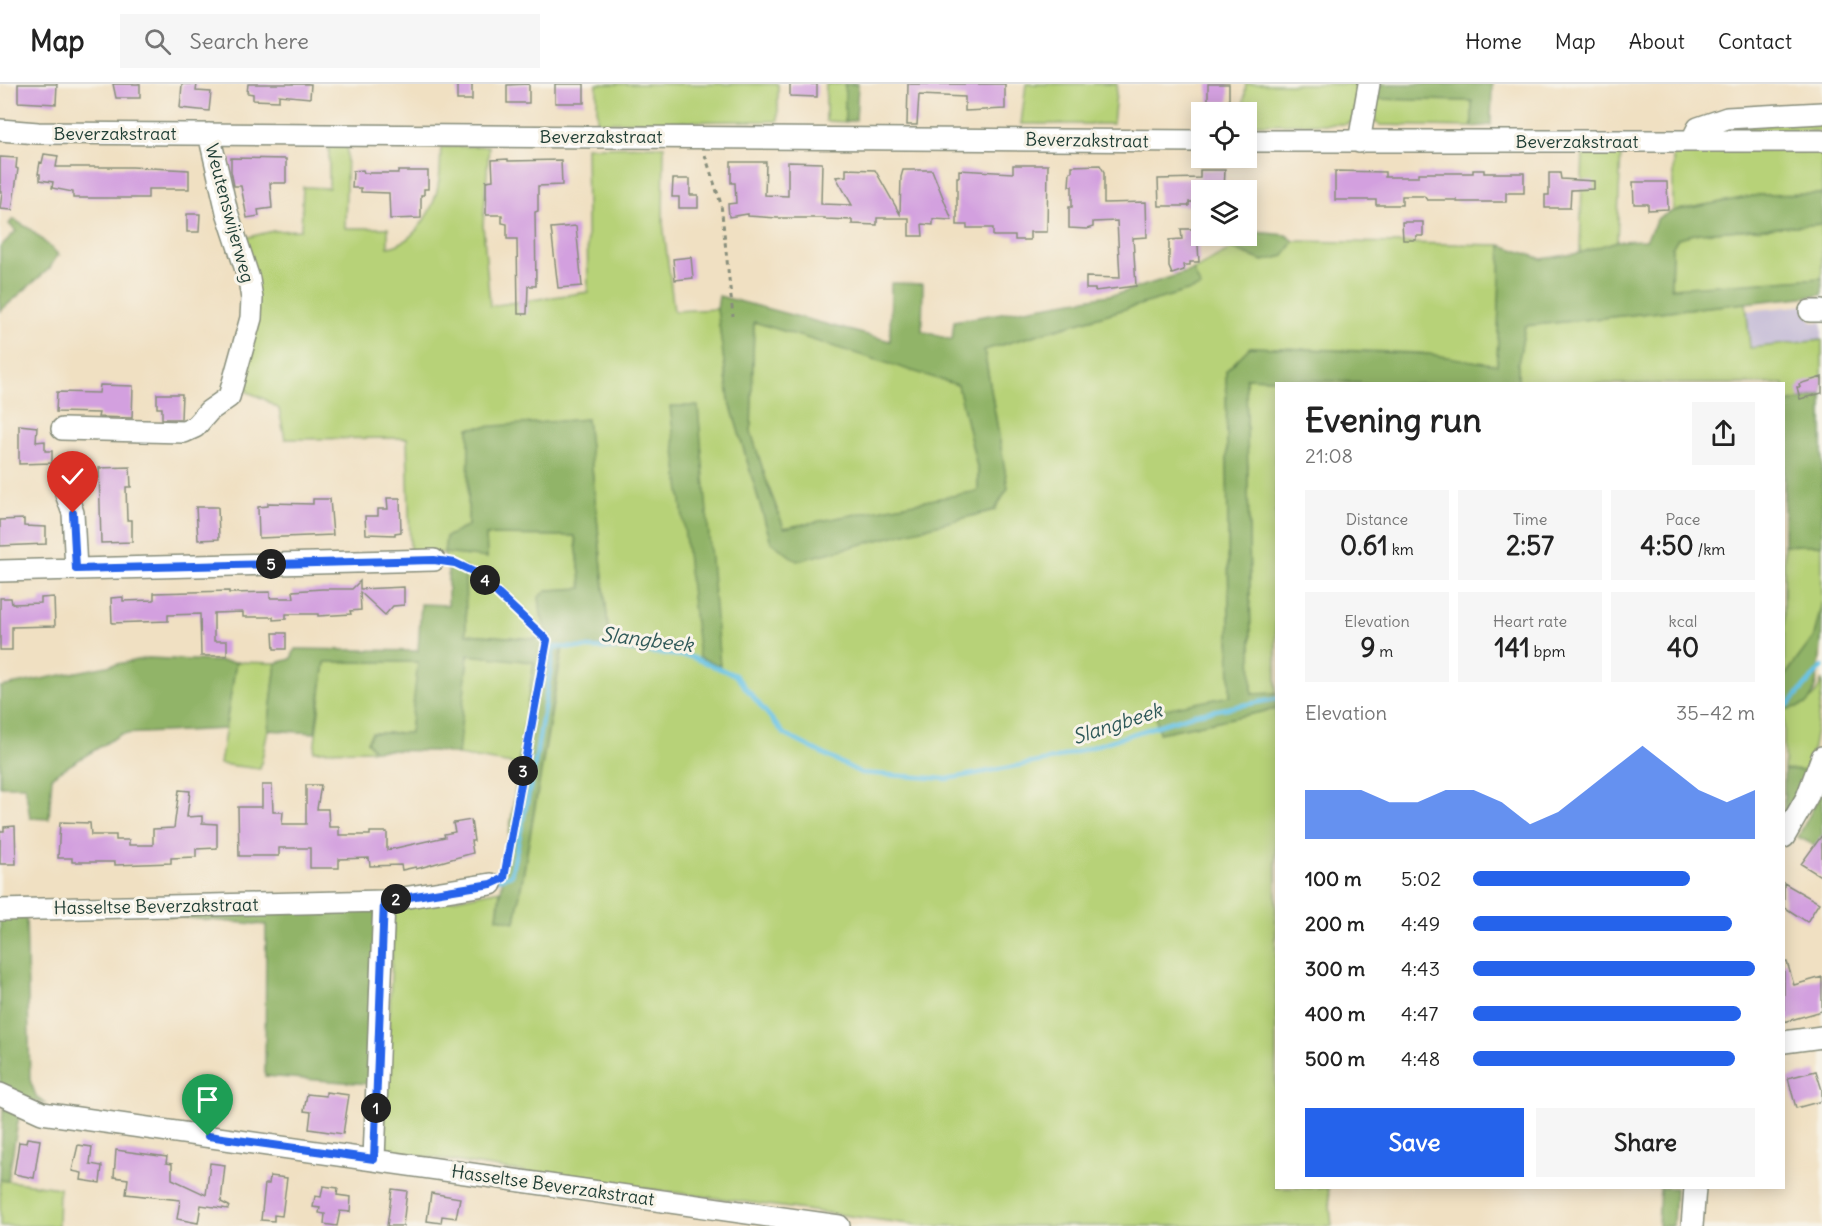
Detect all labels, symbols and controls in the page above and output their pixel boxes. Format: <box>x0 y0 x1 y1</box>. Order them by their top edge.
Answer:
search box <box>120 14 540 68</box>
text: Map <box>30 23 84 59</box>
icon: search <box>141 25 174 58</box>
text: Search here <box>189 27 309 55</box>
text: Home <box>1465 28 1522 55</box>
text: Map <box>1555 28 1596 55</box>
text: About <box>1629 28 1685 55</box>
text: Contact <box>1718 28 1792 55</box>
map controls <box>1191 102 1257 246</box>
button: locate <box>1191 102 1257 168</box>
street label: Beverzakstraat <box>53 122 177 145</box>
street label: Beverzakstraat <box>539 125 663 148</box>
street label: Beverzakstraat <box>1025 127 1149 153</box>
street label: Beverzakstraat <box>1515 130 1639 153</box>
street label: Weutenswijerweg <box>200 141 260 285</box>
button: layers <box>1191 180 1257 246</box>
text: Evening run <box>1305 399 1481 441</box>
button: share <box>1692 402 1755 465</box>
text: 21:08 <box>1305 443 1353 468</box>
pin <box>47 451 98 513</box>
icon: check <box>56 460 89 493</box>
text: Distance <box>1346 509 1408 529</box>
text: Time <box>1513 509 1547 529</box>
text: Pace <box>1666 509 1700 529</box>
text: 0.61 <box>1340 529 1388 562</box>
text: 2:57 <box>1506 529 1554 562</box>
text: 4:50 <box>1641 529 1694 562</box>
text: km <box>1388 539 1414 559</box>
text: /km <box>1694 539 1725 559</box>
pin: 5 <box>256 549 286 579</box>
text: 5 <box>266 554 276 574</box>
pin: 4 <box>470 565 500 595</box>
text: 4 <box>480 570 490 590</box>
text: Elevation <box>1344 611 1410 631</box>
text: Heart rate <box>1493 611 1567 631</box>
text: kcal <box>1669 611 1697 631</box>
water label: Slangbeek <box>600 621 696 657</box>
text: 9 <box>1361 631 1376 664</box>
text: 141 <box>1494 631 1530 664</box>
text: 40 <box>1667 631 1699 664</box>
text: m <box>1376 641 1393 661</box>
text: bpm <box>1530 641 1566 661</box>
water label: Slangbeek <box>1069 696 1167 749</box>
text: Elevation <box>1305 700 1387 725</box>
text: 35–42 m <box>1676 700 1755 725</box>
pin: 3 <box>508 756 538 786</box>
text: 3 <box>518 761 528 781</box>
text: 100 m <box>1305 866 1362 891</box>
text: 5:02 <box>1401 866 1441 891</box>
pin: 2 <box>381 884 411 914</box>
text: 2 <box>392 889 400 909</box>
street label: Hasseltse Beverzakstraat <box>53 893 259 919</box>
text: 200 m <box>1305 911 1365 936</box>
text: 4:49 <box>1401 911 1440 936</box>
text: 300 m <box>1305 956 1365 981</box>
text: 4:43 <box>1401 956 1440 981</box>
text: 400 m <box>1305 1001 1365 1026</box>
text: 4:47 <box>1401 1001 1438 1026</box>
text: 500 m <box>1305 1046 1365 1071</box>
text: 4:48 <box>1401 1046 1440 1071</box>
pin <box>182 1074 233 1136</box>
icon: arrive <box>191 1083 224 1116</box>
pin: 1 <box>361 1093 391 1123</box>
text: 1 <box>373 1098 379 1118</box>
button: Save <box>1305 1108 1524 1177</box>
button: Share <box>1536 1108 1755 1177</box>
street label: Hasseltse Beverzakstraat <box>450 1159 656 1211</box>

